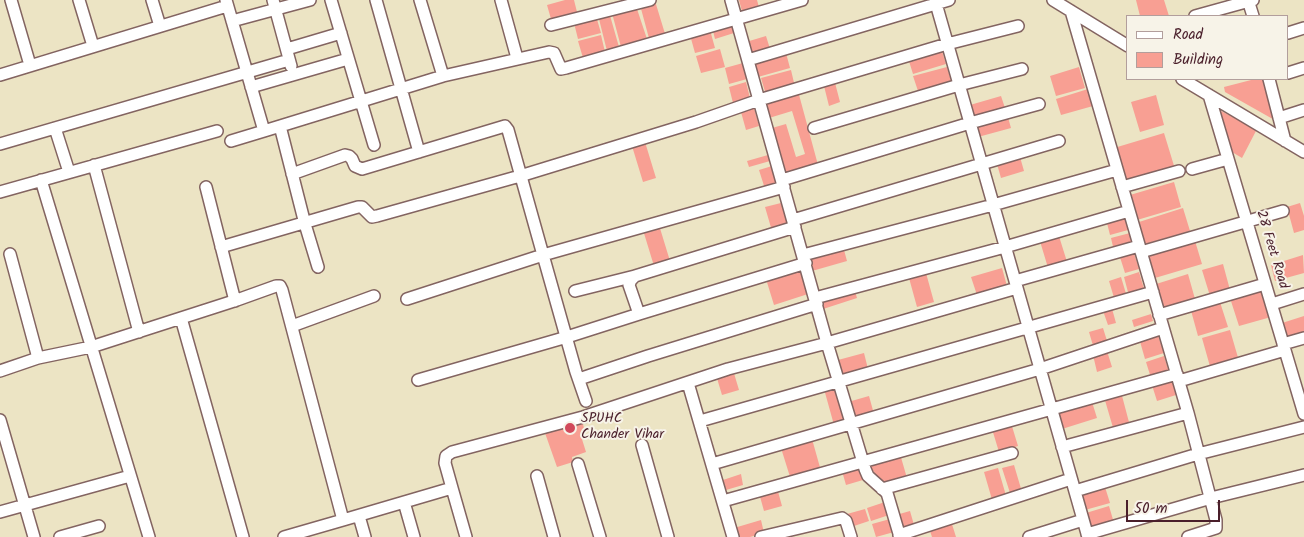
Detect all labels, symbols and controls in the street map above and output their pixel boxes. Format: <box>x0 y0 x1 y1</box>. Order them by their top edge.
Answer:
legend <box>1126 15 1289 80</box>
text: Road <box>1173 23 1203 47</box>
text: Building <box>1173 48 1223 72</box>
street label: 28 Feet Road <box>1251 209 1291 291</box>
place label: SPUHC Chander Vihar <box>581 412 664 444</box>
marker: SPUHC Chander Vihar <box>563 421 577 435</box>
scale bar <box>1129 490 1223 522</box>
text: 50 m <box>1134 497 1168 521</box>

